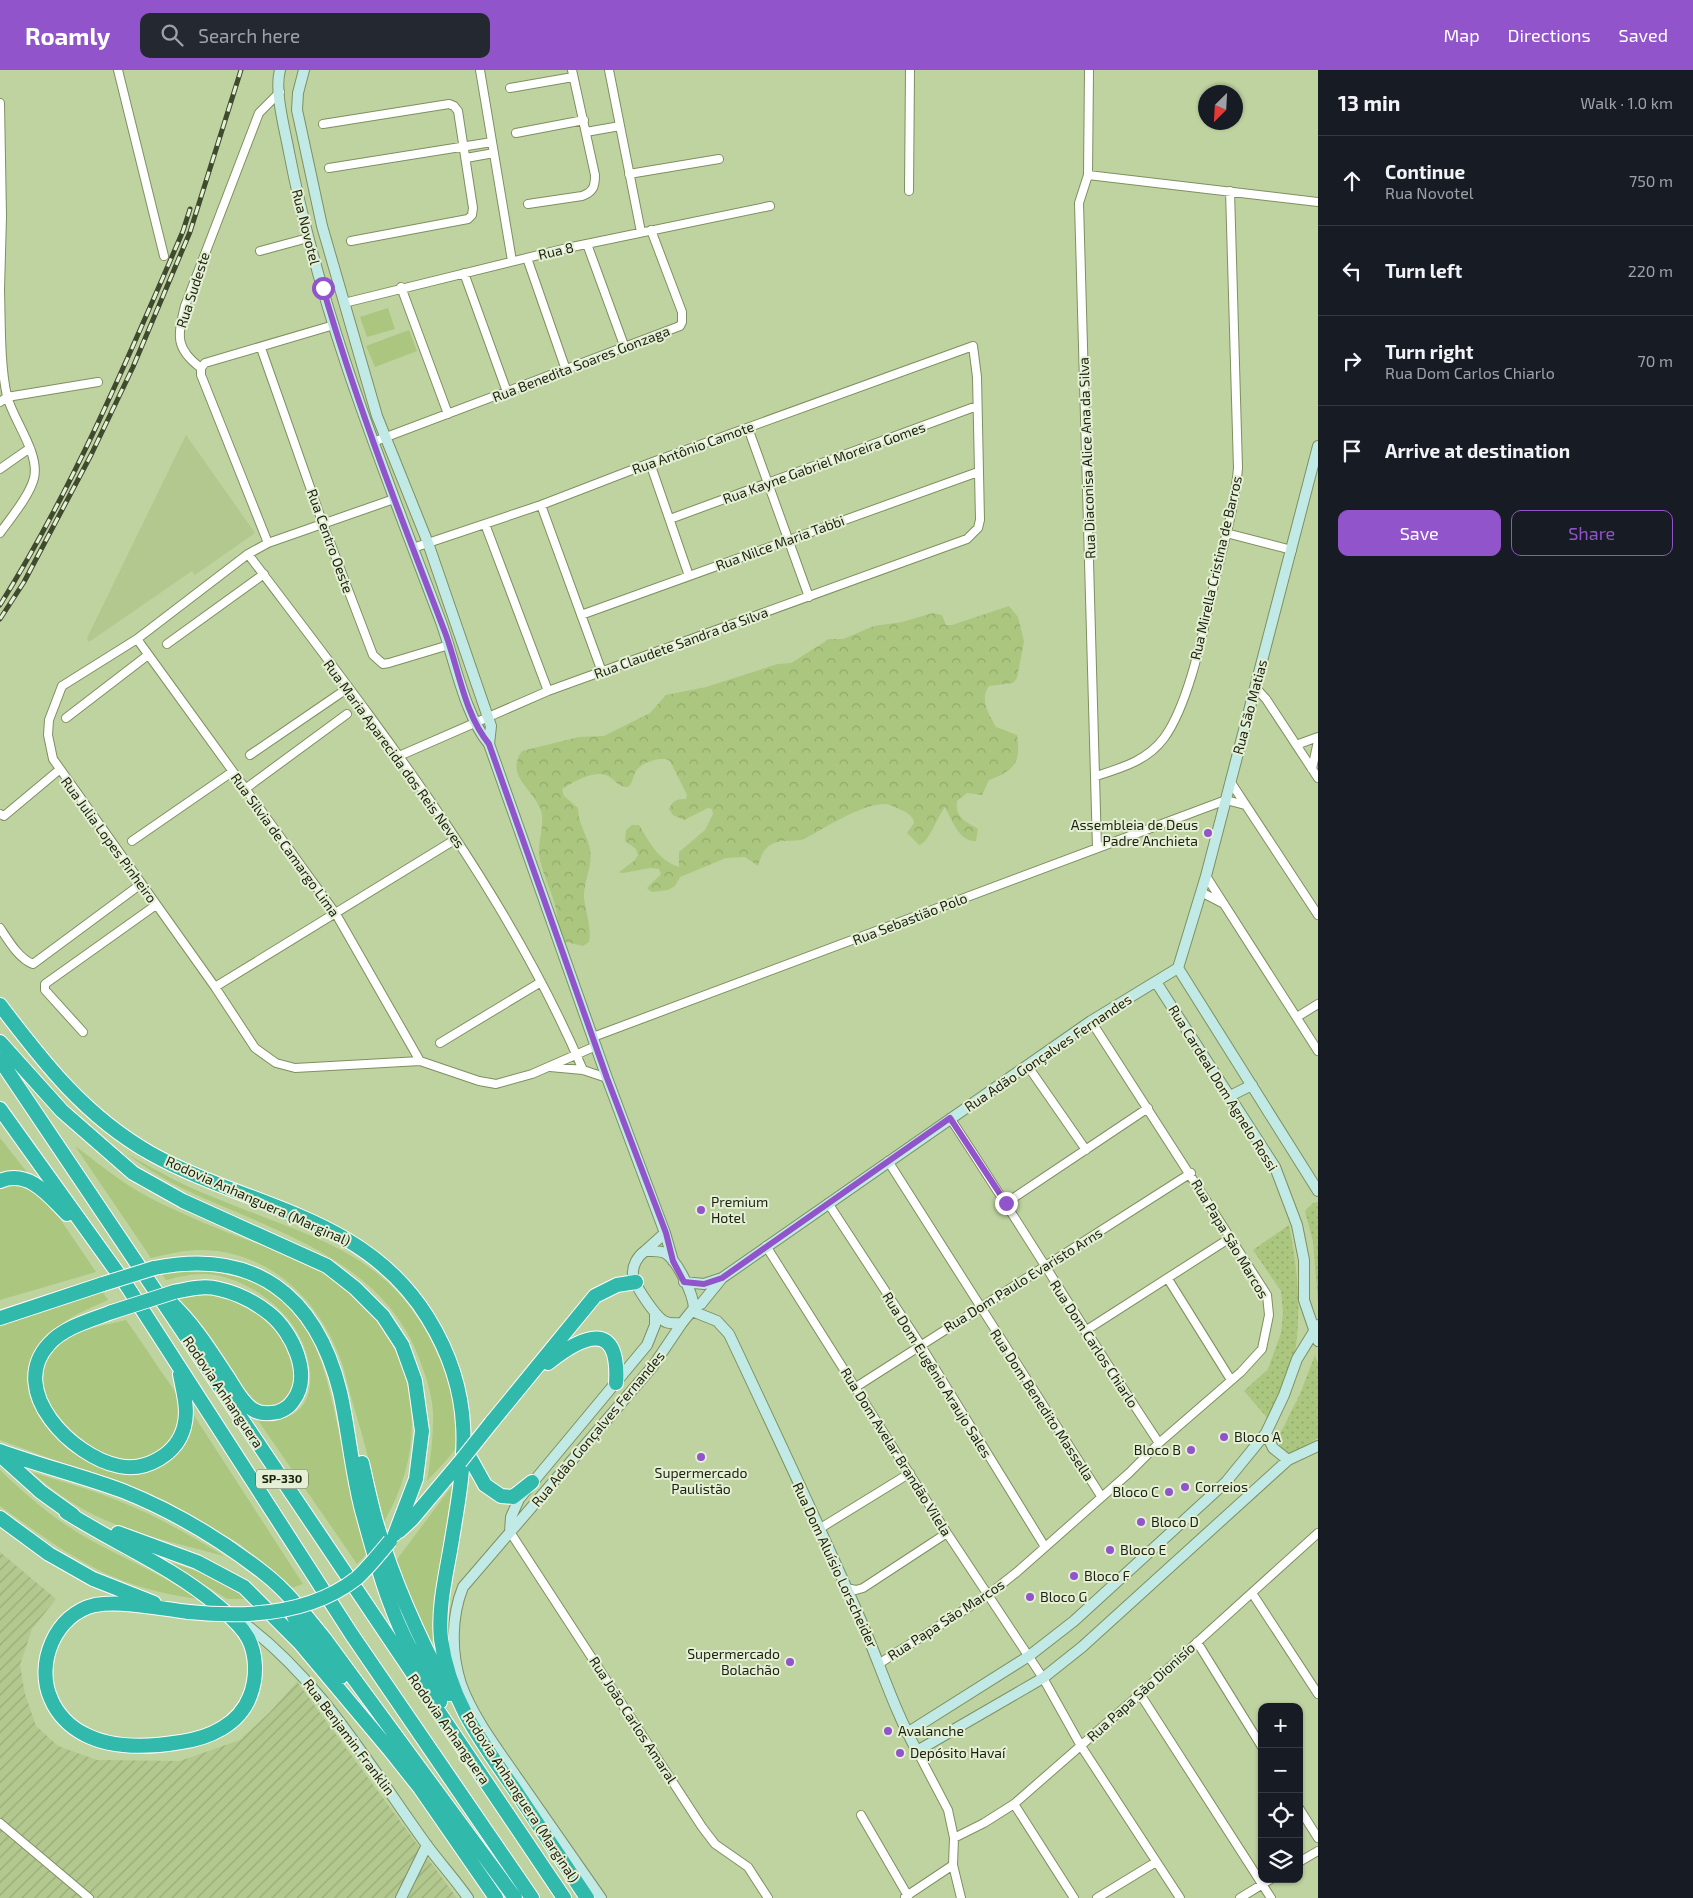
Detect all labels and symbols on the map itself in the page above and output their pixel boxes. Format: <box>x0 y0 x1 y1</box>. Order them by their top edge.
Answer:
north arrow <box>1198 85 1243 130</box>
street label: Rua Novotel <box>289 187 324 267</box>
street label: Rua 8 <box>536 238 575 263</box>
street label: Rua Sudeste <box>172 250 213 330</box>
route start <box>312 277 335 300</box>
street label: Rua Benedita Soares Gonzaga <box>490 322 672 405</box>
street label: Rua Diaconisa Alice Ana da Silva <box>1074 357 1099 559</box>
street label: Rua Antônio Camote <box>629 418 756 478</box>
street label: Rua Kayne Gabriel Moreira Gomes <box>720 418 927 507</box>
street label: Rua Mirella Cristina de Barros <box>1186 474 1245 662</box>
street label: Rua Centro Oeste <box>304 486 357 595</box>
street label: Rua Nilce Maria Tabbi <box>713 511 847 574</box>
street label: Rua Claudete Sandra da Silva <box>592 603 770 682</box>
street label: Rua Maria Aparecida dos Reis Neves <box>320 656 469 851</box>
street label: Rua São Matias <box>1229 658 1270 756</box>
street label: Rua Silvia de Camargo Lima <box>228 769 343 920</box>
street label: Rua Julia Lopes Pinheiro <box>58 773 161 906</box>
place label: Assembleia de Deus Padre Anchieta <box>1071 816 1198 849</box>
marker: Assembleia de Deus Padre Anchieta <box>1202 827 1214 839</box>
street label: Rua Sebastião Polo <box>850 889 970 948</box>
street label: Rua Adão Gonçalves Fernandes <box>961 990 1135 1116</box>
street label: Rua Cardeal Dom Agnelo Rossi <box>1165 1002 1282 1174</box>
street label: Rodovia Anhanguera (Marginal) <box>163 1152 353 1249</box>
street label: Rua Papa São Marcos <box>1188 1176 1273 1301</box>
route end <box>995 1192 1018 1215</box>
place label: Premium Hotel <box>711 1193 768 1226</box>
marker: Premium Hotel <box>695 1204 707 1216</box>
street label: Rua Dom Paulo Evaristo Arns <box>940 1224 1105 1336</box>
street label: Rua Dom Carlos Chiarlo <box>1047 1277 1142 1411</box>
street label: Rua Dom Eugênio Araujo Sales <box>879 1289 996 1461</box>
street label: Rua Dom Benedito Massella <box>987 1326 1098 1484</box>
street label: Rodovia Anhanguera <box>180 1333 267 1451</box>
street label: Rua Adão Gonçalves Fernandes <box>527 1347 669 1511</box>
street label: Rua Dom Avelar Brandão Vilela <box>837 1364 955 1539</box>
place label: Bloco A <box>1234 1428 1281 1445</box>
marker: Bloco A <box>1218 1431 1230 1443</box>
place label: Bloco B <box>1134 1441 1181 1458</box>
marker: Bloco B <box>1185 1444 1197 1456</box>
marker: Supermercado Paulistão <box>695 1451 707 1463</box>
place label: Supermercado Paulistão <box>655 1464 747 1497</box>
road number: SP-330 <box>256 1470 308 1488</box>
place label: Correios <box>1195 1478 1248 1495</box>
street label: Rua Dom Aluísio Lorscheider <box>790 1479 882 1651</box>
marker: Correios <box>1179 1481 1191 1493</box>
place label: Bloco C <box>1112 1483 1159 1500</box>
marker: Bloco C <box>1163 1486 1175 1498</box>
place label: Bloco D <box>1151 1513 1199 1530</box>
marker: Bloco D <box>1135 1516 1147 1528</box>
place label: Bloco E <box>1120 1541 1167 1558</box>
marker: Bloco E <box>1104 1544 1116 1556</box>
place label: Bloco F <box>1084 1567 1131 1584</box>
marker: Bloco F <box>1068 1570 1080 1582</box>
street label: Rua Papa São Marcos <box>884 1575 1007 1664</box>
place label: Bloco G <box>1040 1588 1087 1605</box>
marker: Bloco G <box>1024 1591 1036 1603</box>
street label: Rua Papa São Dionisío <box>1083 1639 1198 1745</box>
place label: Supermercado Bolachão <box>687 1645 780 1678</box>
street label: Rua João Carlos Amaral <box>586 1653 681 1787</box>
marker: Supermercado Bolachão <box>784 1656 796 1668</box>
street label: Rodovia Anhanguera <box>405 1670 494 1787</box>
street label: Rua Benjamin Franklin <box>300 1675 399 1798</box>
street label: Rodovia Anhanguera (Marginal) <box>460 1708 583 1885</box>
place label: Avalanche <box>898 1722 964 1739</box>
marker: Avalanche <box>882 1725 894 1737</box>
place label: Depósito Havaí <box>910 1744 1006 1761</box>
marker: Depósito Havaí <box>894 1747 906 1759</box>

